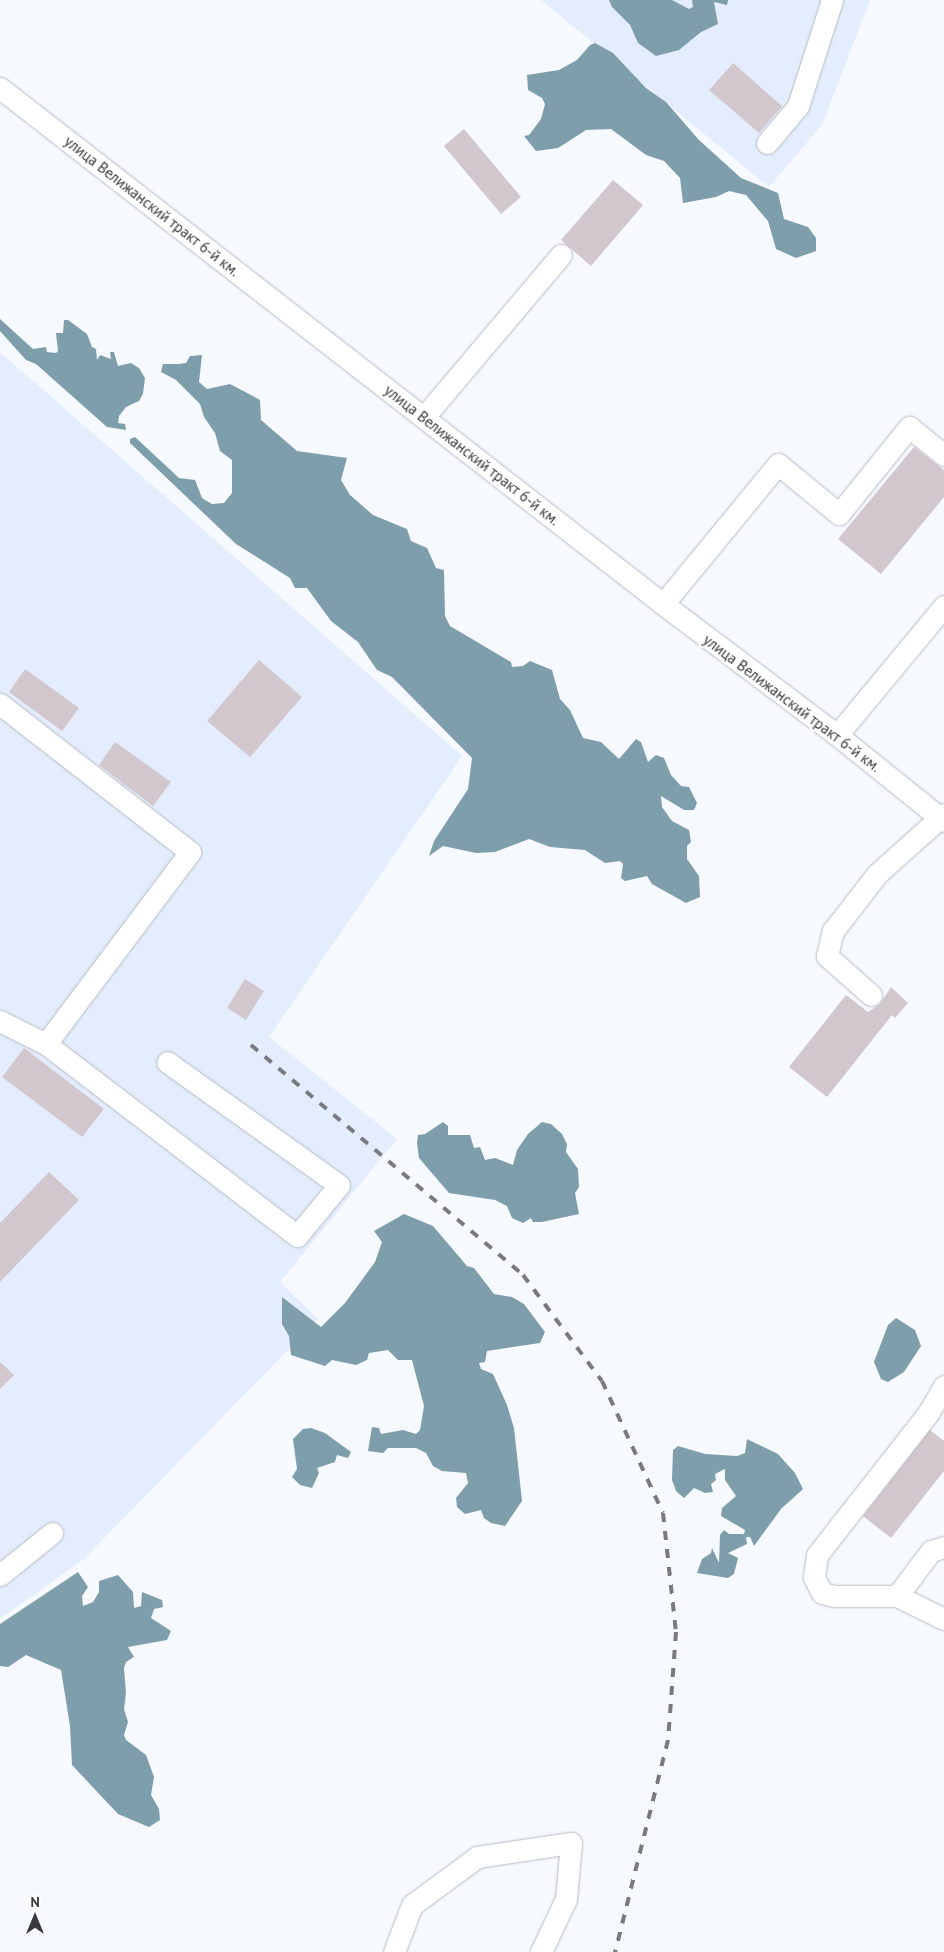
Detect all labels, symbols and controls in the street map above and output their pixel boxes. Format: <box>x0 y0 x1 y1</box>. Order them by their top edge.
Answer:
street label: улица Велижанский тракт 6-й км. <box>60 132 244 280</box>
street label: улица Велижанский тракт 6-й км. <box>380 381 564 529</box>
street label: улица Велижанский тракт 6-й км. <box>699 630 885 776</box>
north arrow <box>10 1892 60 1942</box>
text: N <box>30 1893 40 1911</box>

